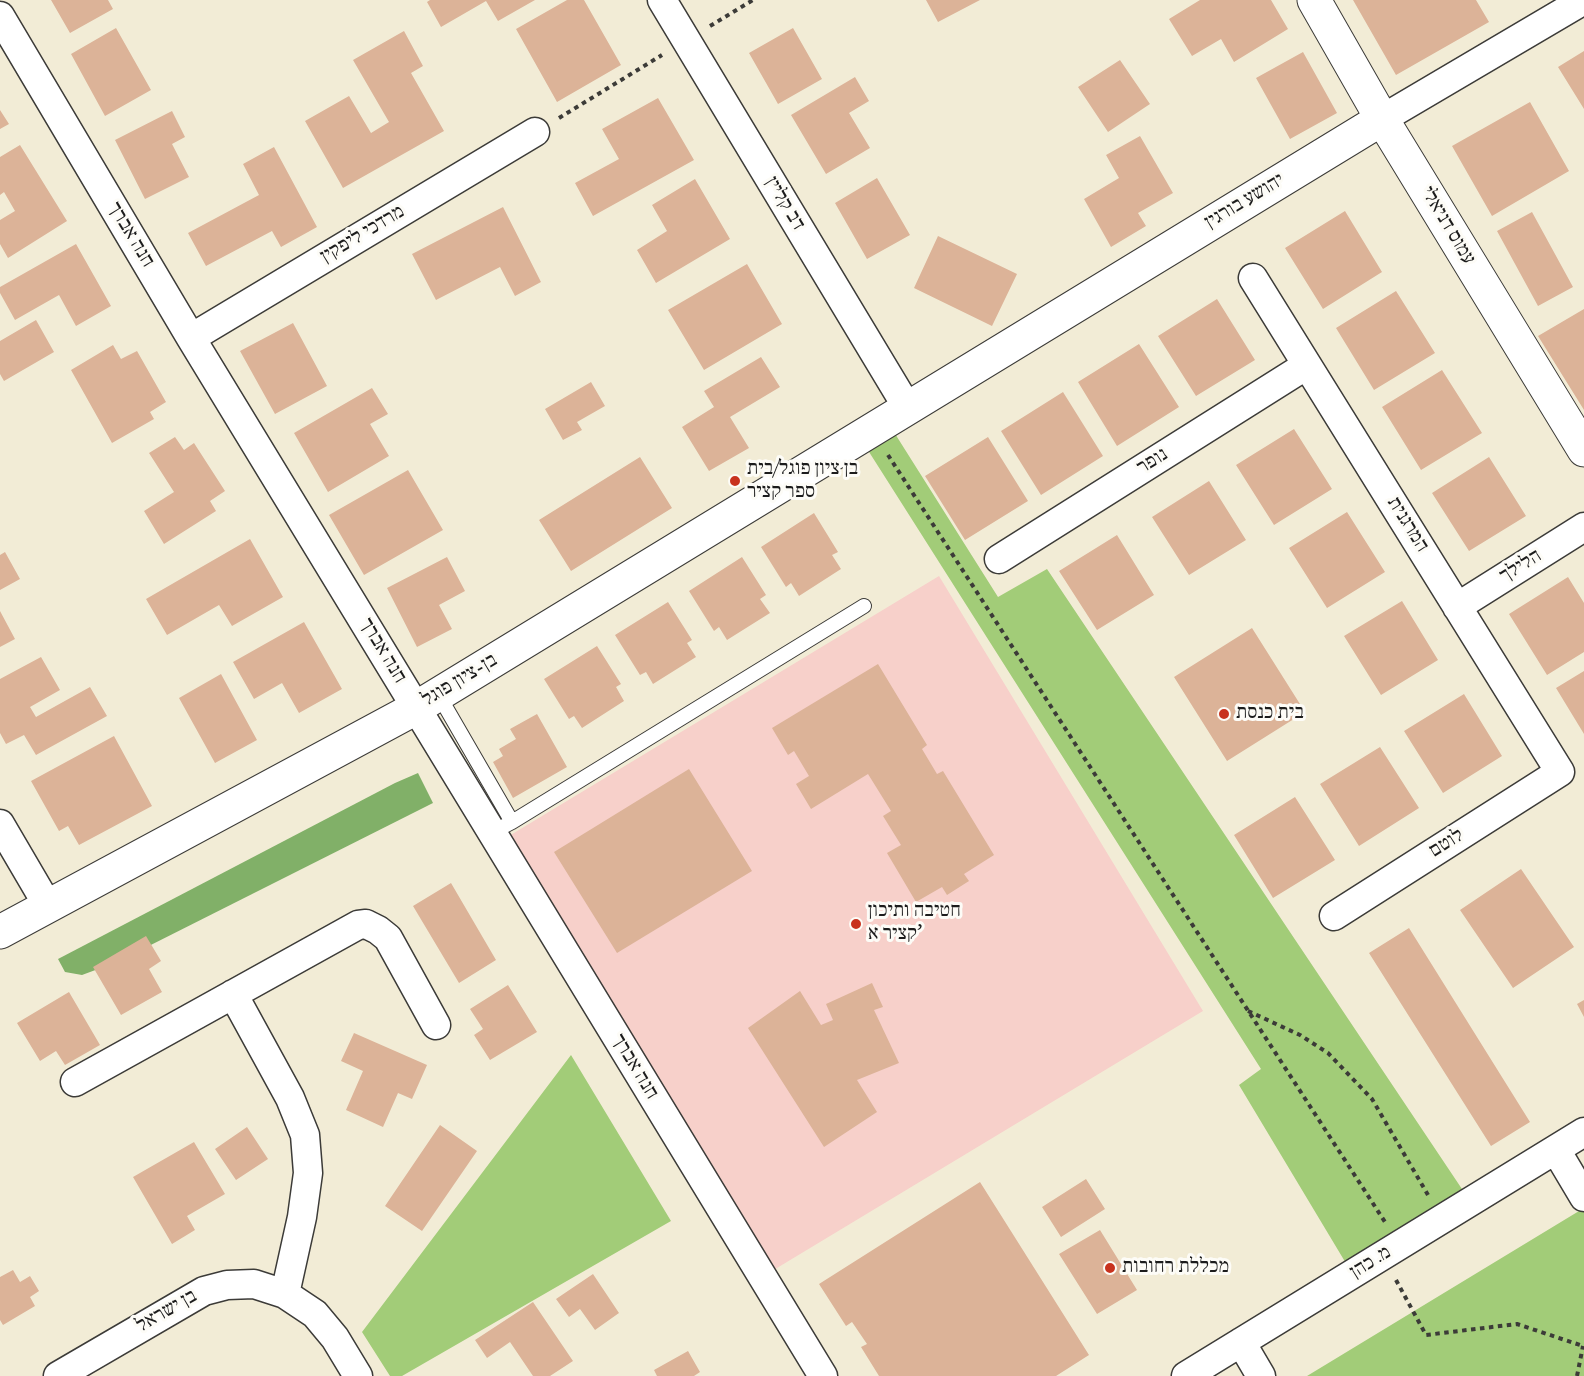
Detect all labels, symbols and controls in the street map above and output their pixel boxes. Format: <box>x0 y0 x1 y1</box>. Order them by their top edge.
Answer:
street label: יהושע בורגין <box>1201 169 1289 235</box>
street label: דב קליין <box>759 173 809 235</box>
street label: עמוס דניאלי <box>1414 183 1480 269</box>
street label: חנה אברך <box>101 198 159 272</box>
street label: מרדכי ליפקין <box>317 201 409 269</box>
street label: נופר <box>1133 443 1173 481</box>
place label: בן ציון פוגל/בית ספר קציר <box>747 458 858 505</box>
marker: בן ציון פוגל/בית ספר קציר <box>728 474 742 488</box>
street label: המרגנית <box>1381 493 1433 557</box>
street label: הלילך <box>1495 545 1547 589</box>
street label: חנה אברך <box>353 614 411 688</box>
street label: בן-ציון פוגל <box>418 649 502 713</box>
place label: בית כנסת <box>1236 702 1304 726</box>
marker: בית כנסת <box>1217 707 1231 721</box>
street label: לוטם <box>1425 824 1469 864</box>
place label: חטיבה ותיכון קציר א' <box>868 900 961 947</box>
marker: חטיבה ותיכון קציר א' <box>849 917 863 931</box>
street label: חנה אברך <box>605 1030 663 1104</box>
street label: מ. כהן <box>1346 1241 1396 1285</box>
place label: מכללת רחובות <box>1122 1256 1229 1280</box>
marker: מכללת רחובות <box>1103 1261 1117 1275</box>
street label: בן ישראל <box>132 1285 202 1339</box>

